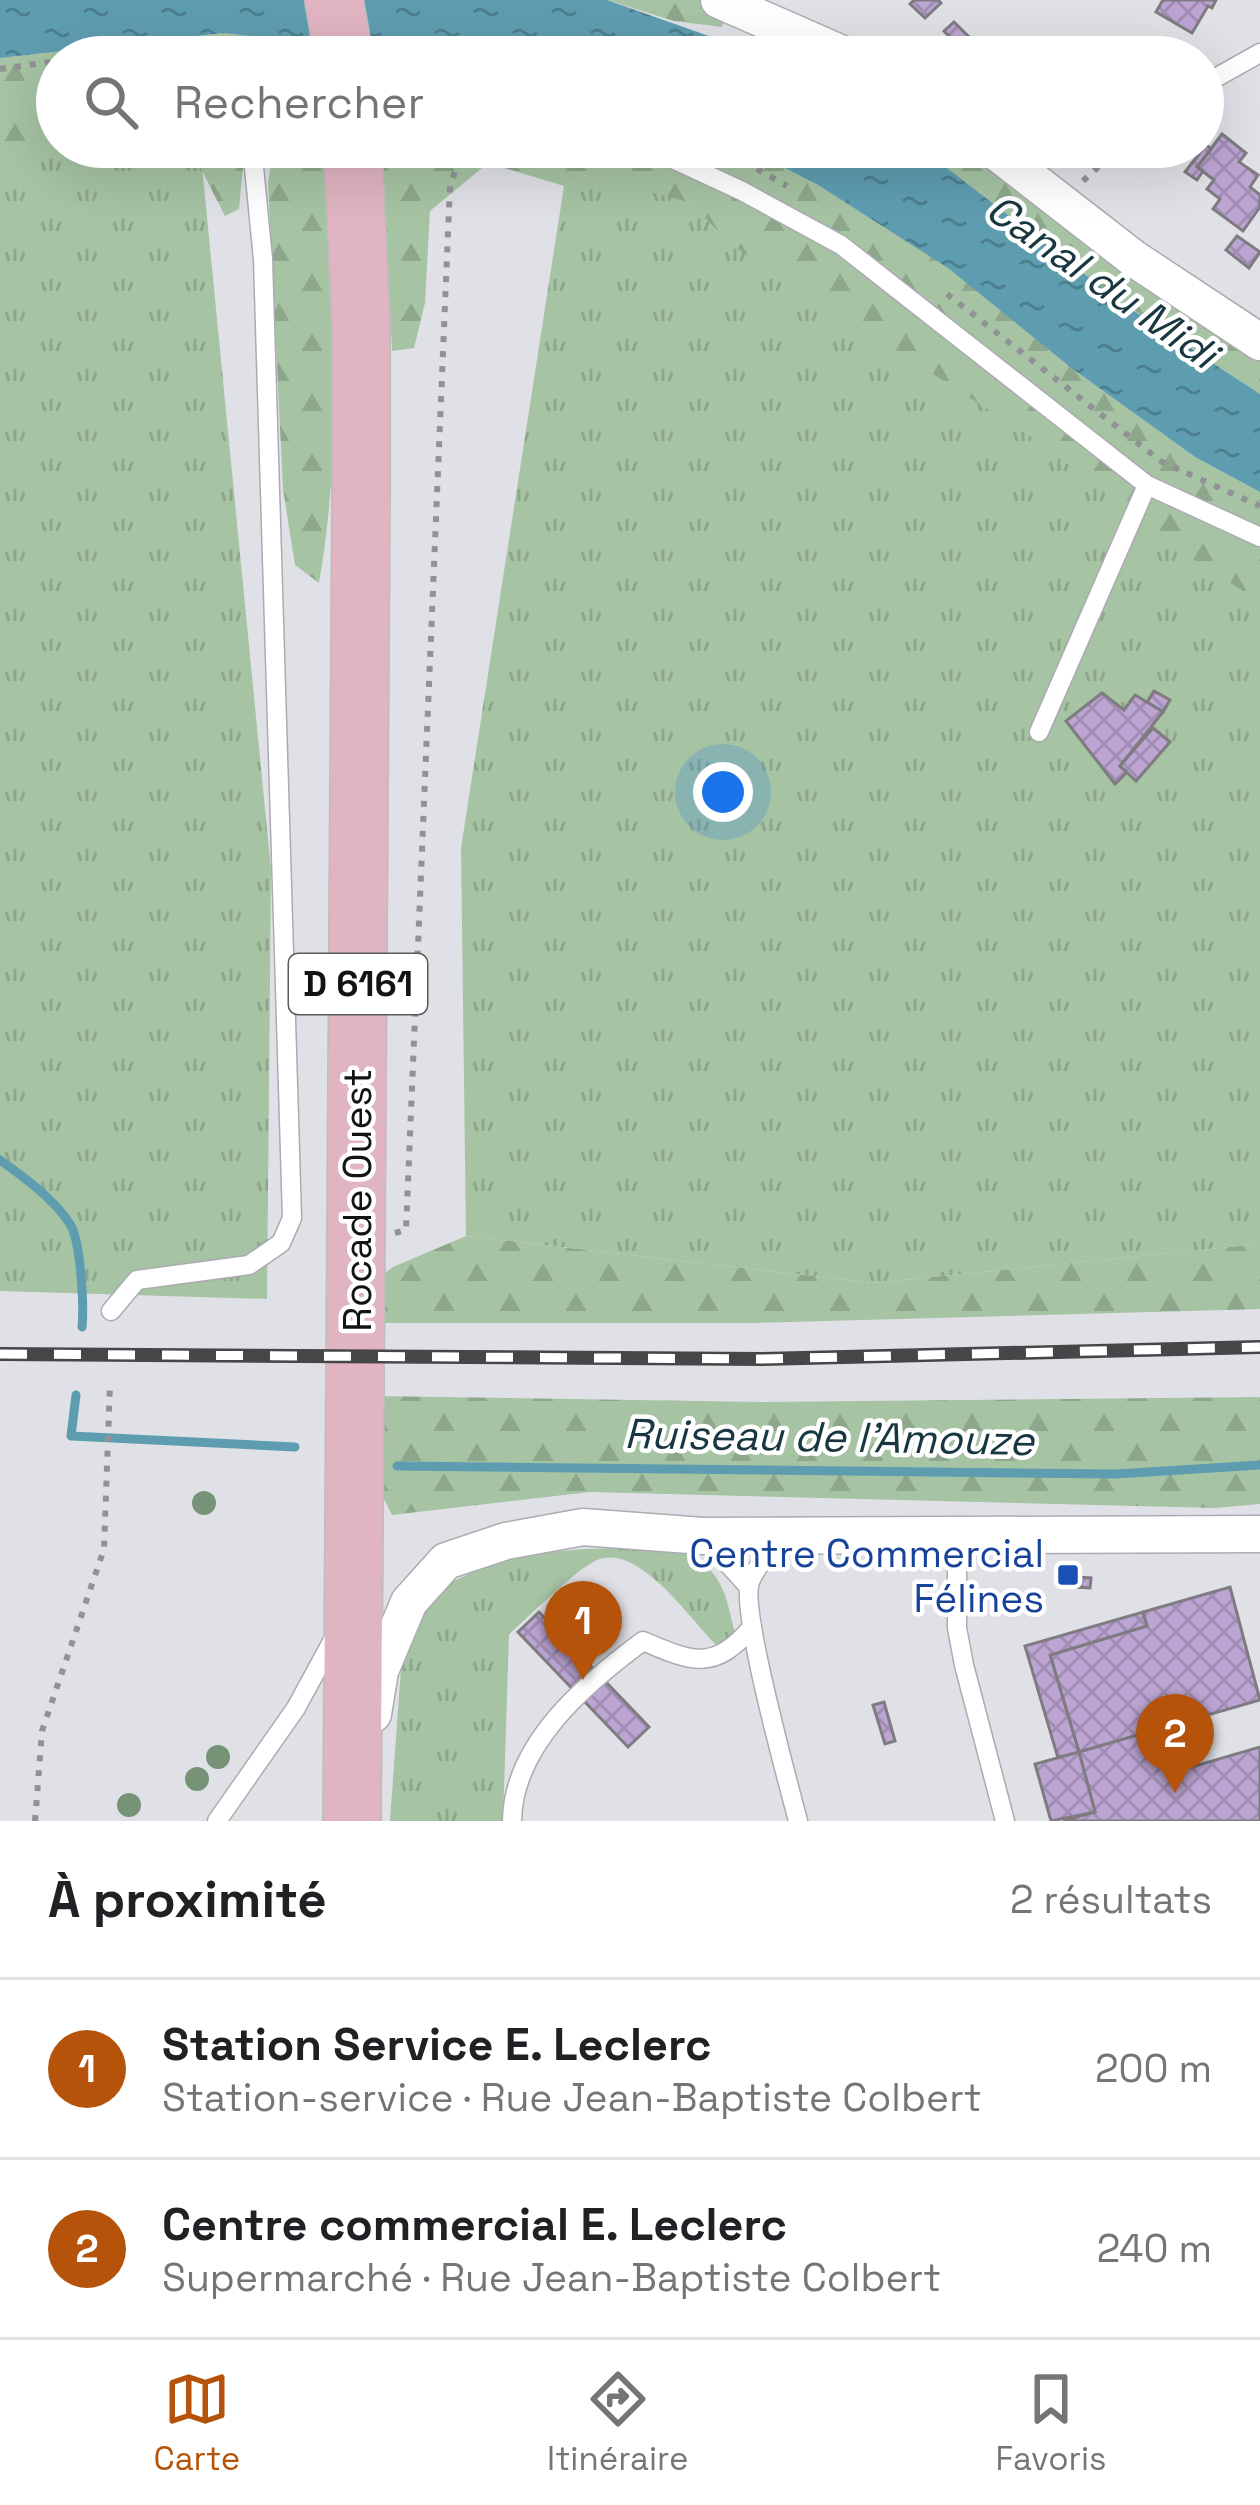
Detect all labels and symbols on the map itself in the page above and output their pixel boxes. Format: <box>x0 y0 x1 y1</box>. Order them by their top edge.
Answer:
water label: Canal du Midi <box>976 182 1231 383</box>
your location <box>693 762 753 822</box>
road number: D 6161 <box>289 954 427 1014</box>
street label: Rocade Ouest <box>333 1068 382 1332</box>
water label: Ruiseau de l'Amouze <box>624 1407 1036 1467</box>
place label: Centre Commercial Félines <box>689 1529 1044 1623</box>
marker: Centre Commercial Félines <box>1055 1562 1081 1588</box>
pin: 1 <box>544 1581 622 1680</box>
pin: 2 <box>1136 1694 1214 1793</box>

